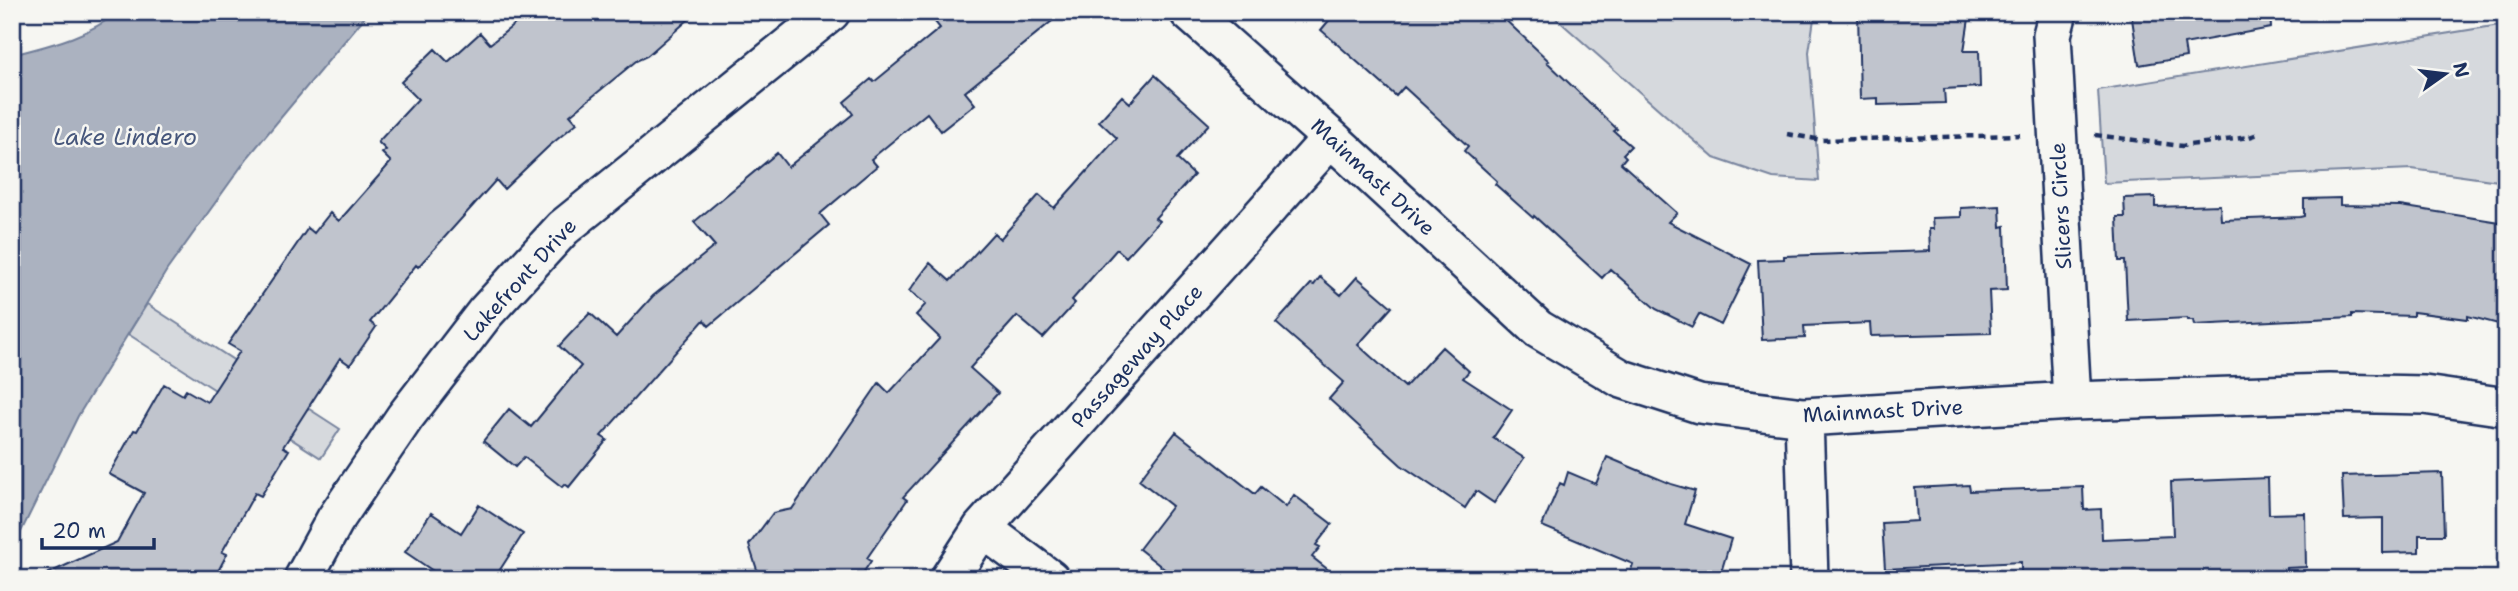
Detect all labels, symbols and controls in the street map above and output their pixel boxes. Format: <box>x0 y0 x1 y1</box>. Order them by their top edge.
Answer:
north arrow <box>2410 38 2480 108</box>
text: N <box>2447 60 2475 80</box>
street label: Mainmast Drive <box>1305 112 1441 242</box>
water label: Lake Lindero <box>53 122 197 152</box>
street label: Slicers Circle <box>2044 142 2078 270</box>
street label: Lakefront Drive <box>457 212 583 348</box>
street label: Passageway Place <box>1065 278 1209 434</box>
street label: Mainmast Drive <box>1802 393 1964 429</box>
scale bar <box>42 507 154 551</box>
text: 20 m <box>52 517 106 545</box>

